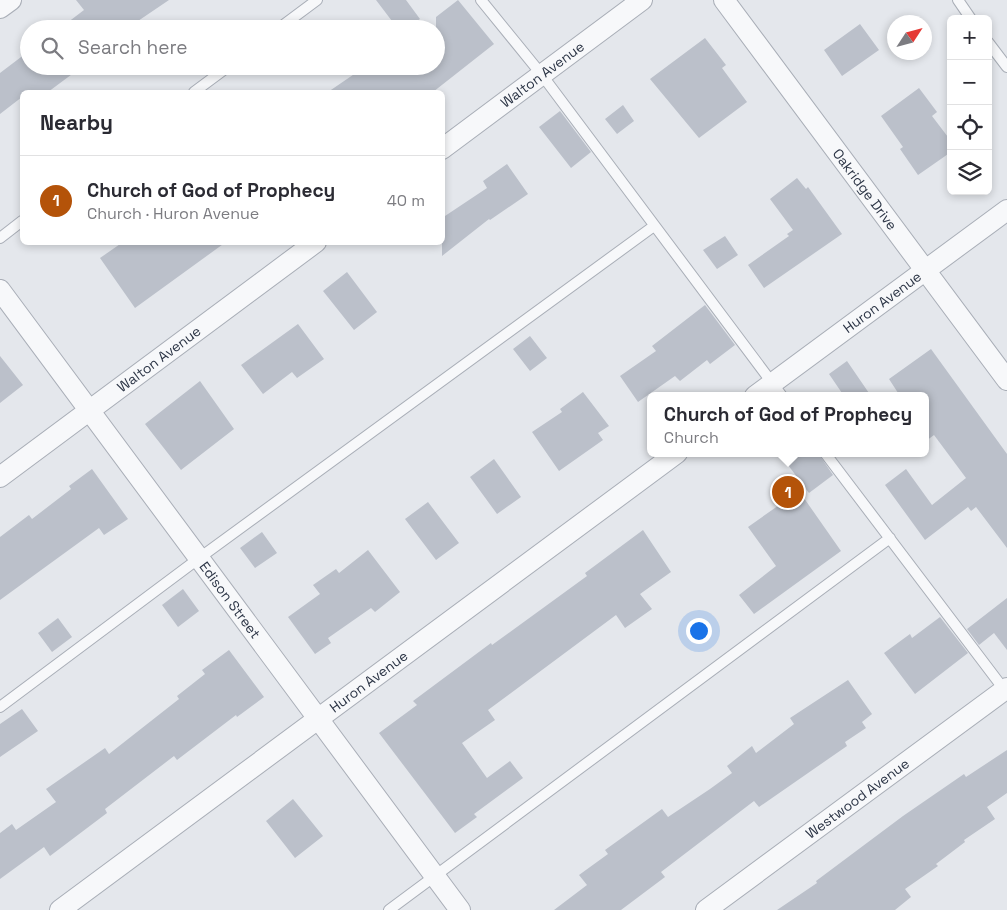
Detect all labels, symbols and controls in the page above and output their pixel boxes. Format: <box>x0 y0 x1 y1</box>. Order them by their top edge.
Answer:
north arrow <box>887 15 932 60</box>
map controls <box>947 15 992 195</box>
button: + <box>947 15 992 60</box>
search box <box>20 20 445 75</box>
icon: search <box>38 34 66 62</box>
text: Search here <box>78 35 188 60</box>
street label: Walton Avenue <box>497 37 588 111</box>
button: − <box>947 60 992 105</box>
button: locate <box>947 105 992 150</box>
text: Nearby <box>40 109 113 136</box>
street label: Oakridge Drive <box>829 145 901 234</box>
button: layers <box>947 150 992 195</box>
text: Church of God of Prophecy <box>87 178 335 203</box>
text: 1 <box>52 190 60 211</box>
text: 40 m <box>387 190 425 211</box>
text: Church · Huron Avenue <box>87 203 259 224</box>
street label: Huron Avenue <box>839 267 925 337</box>
street label: Walton Avenue <box>113 322 204 396</box>
popup <box>647 392 929 457</box>
text: Church of God of Prophecy <box>664 402 912 427</box>
text: Church <box>664 427 719 448</box>
pin: 1 <box>772 473 804 511</box>
street label: Edison Street <box>196 558 264 642</box>
your location <box>686 618 712 644</box>
street label: Huron Avenue <box>326 647 411 716</box>
street label: Westwood Avenue <box>802 754 913 843</box>

